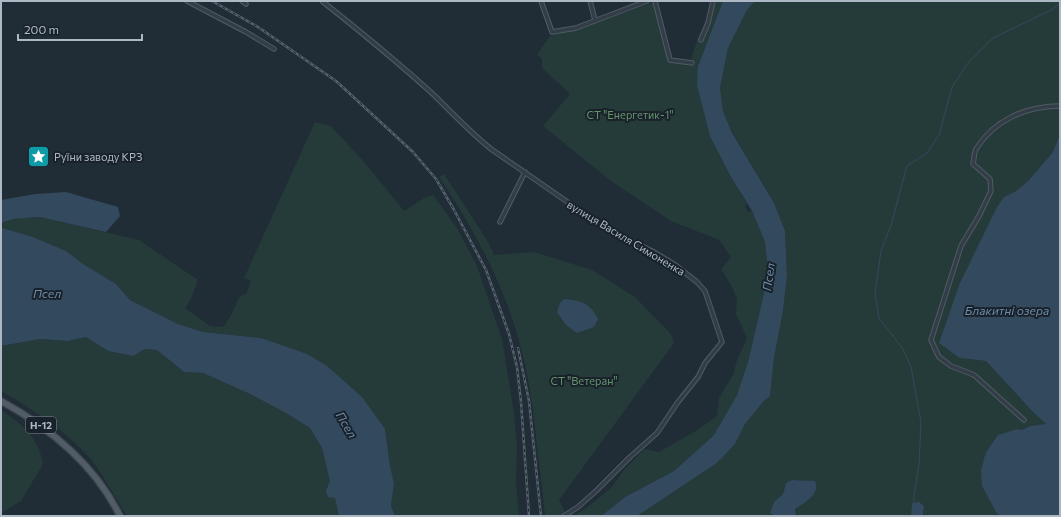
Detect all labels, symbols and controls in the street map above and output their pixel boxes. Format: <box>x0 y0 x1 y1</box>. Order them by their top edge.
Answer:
scale bar <box>18 16 142 42</box>
text: 200 m <box>24 22 59 36</box>
park label: СТ "Енергетик-1" <box>587 108 673 121</box>
place icon: Руїни заводу КРЗ <box>26 144 52 170</box>
place label: Руїни заводу КРЗ <box>54 150 142 163</box>
street label: вулиця Василя Симоненка <box>565 197 687 278</box>
water label: Псел <box>759 262 777 292</box>
water label: Псел <box>33 286 61 300</box>
water label: Блакитні озера <box>965 303 1049 317</box>
park label: СТ "Ветеран" <box>550 374 618 387</box>
water label: Псел <box>334 409 360 440</box>
road number: Н-12 <box>26 417 56 433</box>

